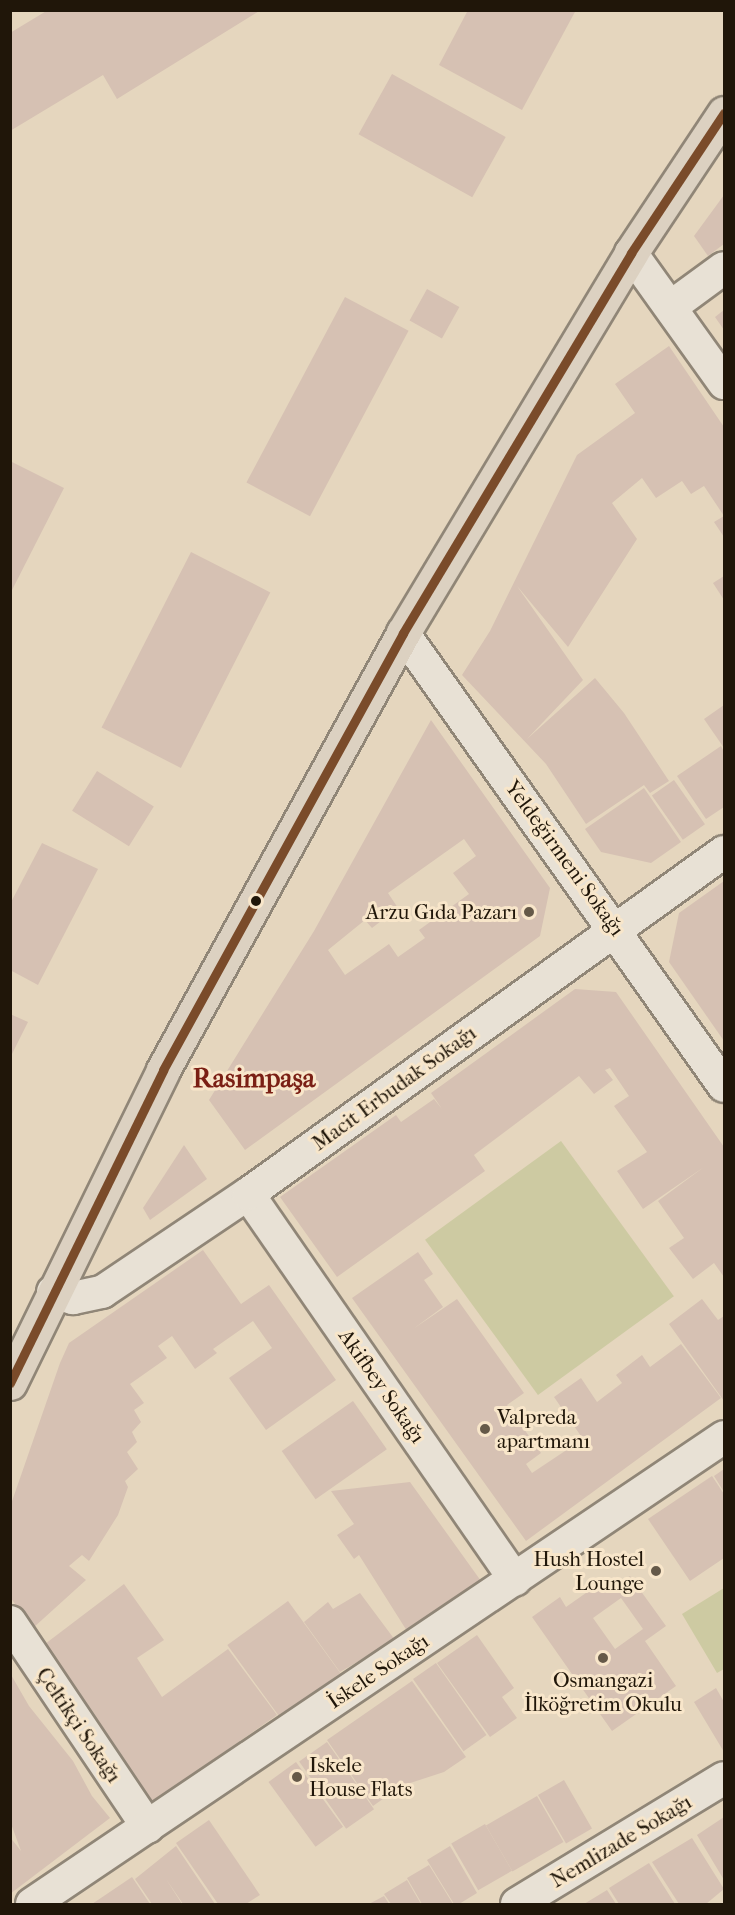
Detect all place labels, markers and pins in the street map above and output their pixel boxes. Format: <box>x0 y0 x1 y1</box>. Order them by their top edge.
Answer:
unlabelled marker <box>250 895 262 907</box>
place label: Arzu Gıda Pazarı <box>366 899 517 925</box>
marker: Arzu Gıda Pazarı <box>522 905 536 919</box>
place label: Valpreda apartmanı <box>497 1404 590 1454</box>
marker: Valpreda apartmanı <box>478 1422 492 1436</box>
place label: Hush Hostel Lounge <box>533 1546 644 1596</box>
marker: Hush Hostel Lounge <box>649 1564 663 1578</box>
marker: Osmangazi İlköğretim Okulu <box>596 1651 610 1665</box>
place label: Osmangazi İlköğretim Okulu <box>524 1667 682 1717</box>
place label: Iskele House Flats <box>309 1752 413 1802</box>
marker: Iskele House Flats <box>290 1770 304 1784</box>

